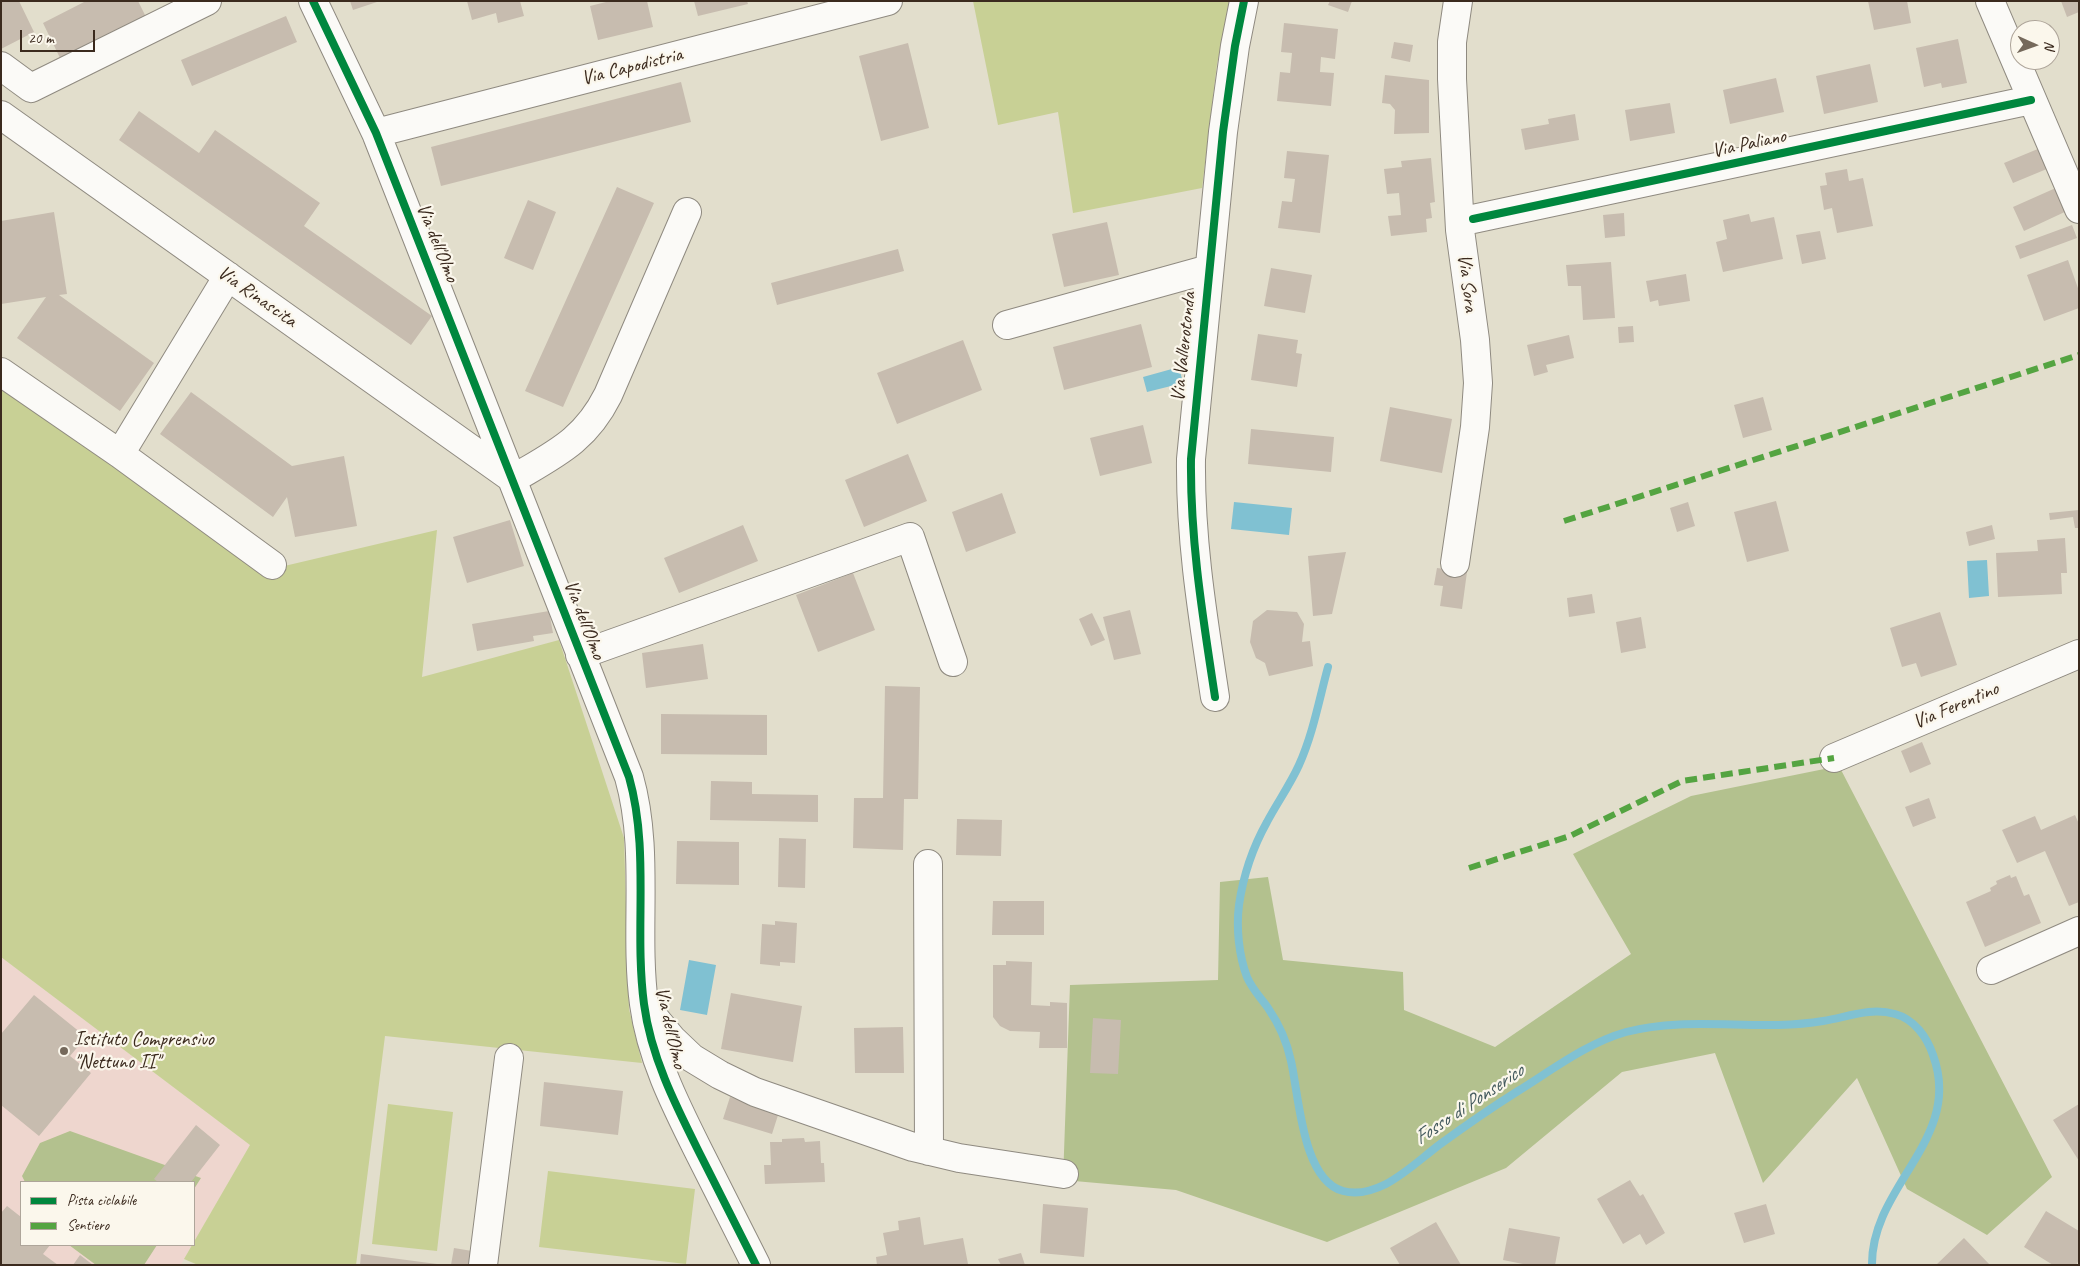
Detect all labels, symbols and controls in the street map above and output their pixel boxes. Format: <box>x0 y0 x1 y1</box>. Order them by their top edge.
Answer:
scale bar <box>22 20 98 52</box>
north arrow <box>2010 20 2060 70</box>
text: 20 m <box>28 29 54 48</box>
text: N <box>2041 41 2058 50</box>
street label: Via Capodistria <box>579 43 685 91</box>
street label: Via Paliano <box>1710 124 1788 164</box>
street label: Via dell'Olmo <box>410 200 464 286</box>
street label: Via Sora <box>1452 253 1482 313</box>
street label: Via Rinascita <box>213 261 301 333</box>
street label: Via Vallerotonda <box>1166 291 1202 403</box>
street label: Via dell'Olmo <box>558 577 610 663</box>
street label: Via Ferentino <box>1910 677 2002 735</box>
street label: Via dell'Olmo <box>649 985 691 1071</box>
place label: Istituto Comprensivo "Nettuno II" <box>74 1028 214 1075</box>
marker: Istituto Comprensivo "Nettuno II" <box>58 1045 70 1057</box>
water label: Fosso di Ponserico <box>1409 1059 1529 1151</box>
legend <box>20 1181 195 1246</box>
text: Pista ciclabile <box>67 1191 136 1210</box>
text: Sentiero <box>67 1216 109 1235</box>

